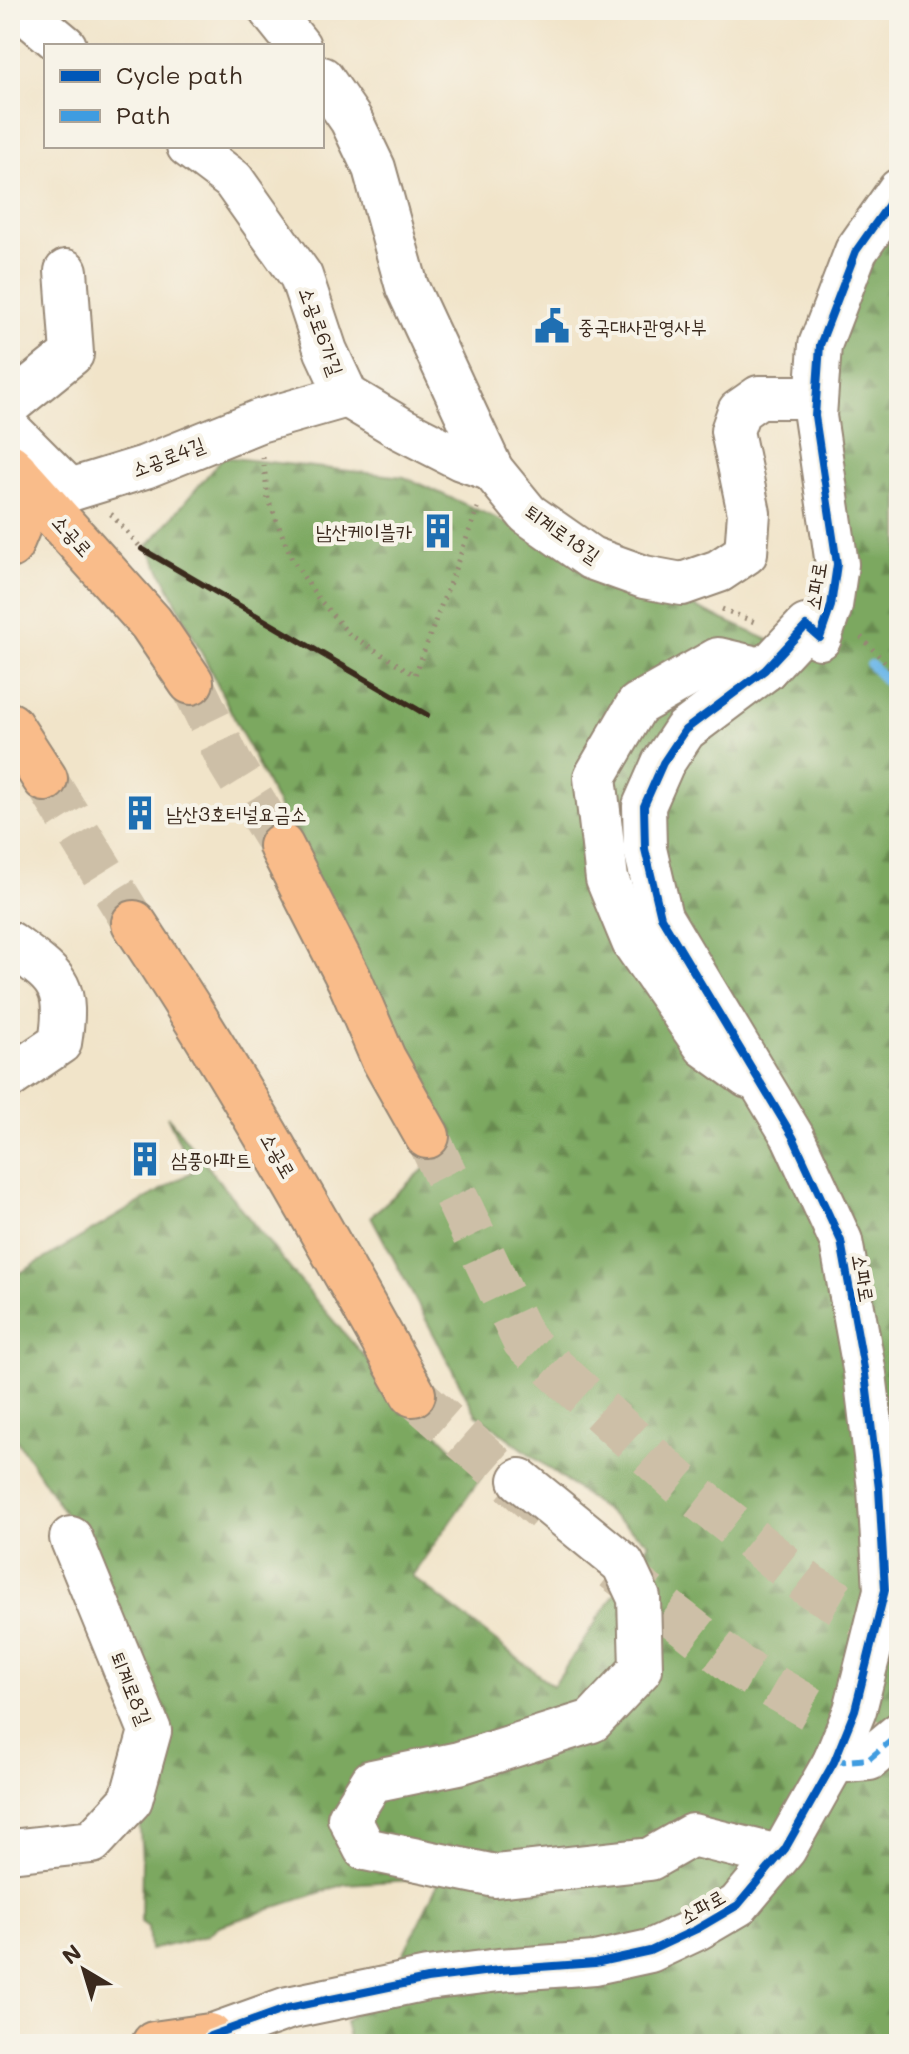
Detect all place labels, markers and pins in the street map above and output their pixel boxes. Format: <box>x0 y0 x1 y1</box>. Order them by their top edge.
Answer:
public building icon: 중국대사관영사부 <box>533 307 571 345</box>
place label: 중국대사관영사부 <box>578 313 707 339</box>
building icon: 남산케이블카 <box>419 512 457 550</box>
place label: 남산케이블카 <box>315 518 412 544</box>
building icon: 남산3호터널요금소 <box>121 794 159 832</box>
place label: 남산3호터널요금소 <box>166 800 306 826</box>
building icon: 삼풍아파트 <box>126 1140 164 1178</box>
place label: 삼풍아파트 <box>171 1146 251 1172</box>

